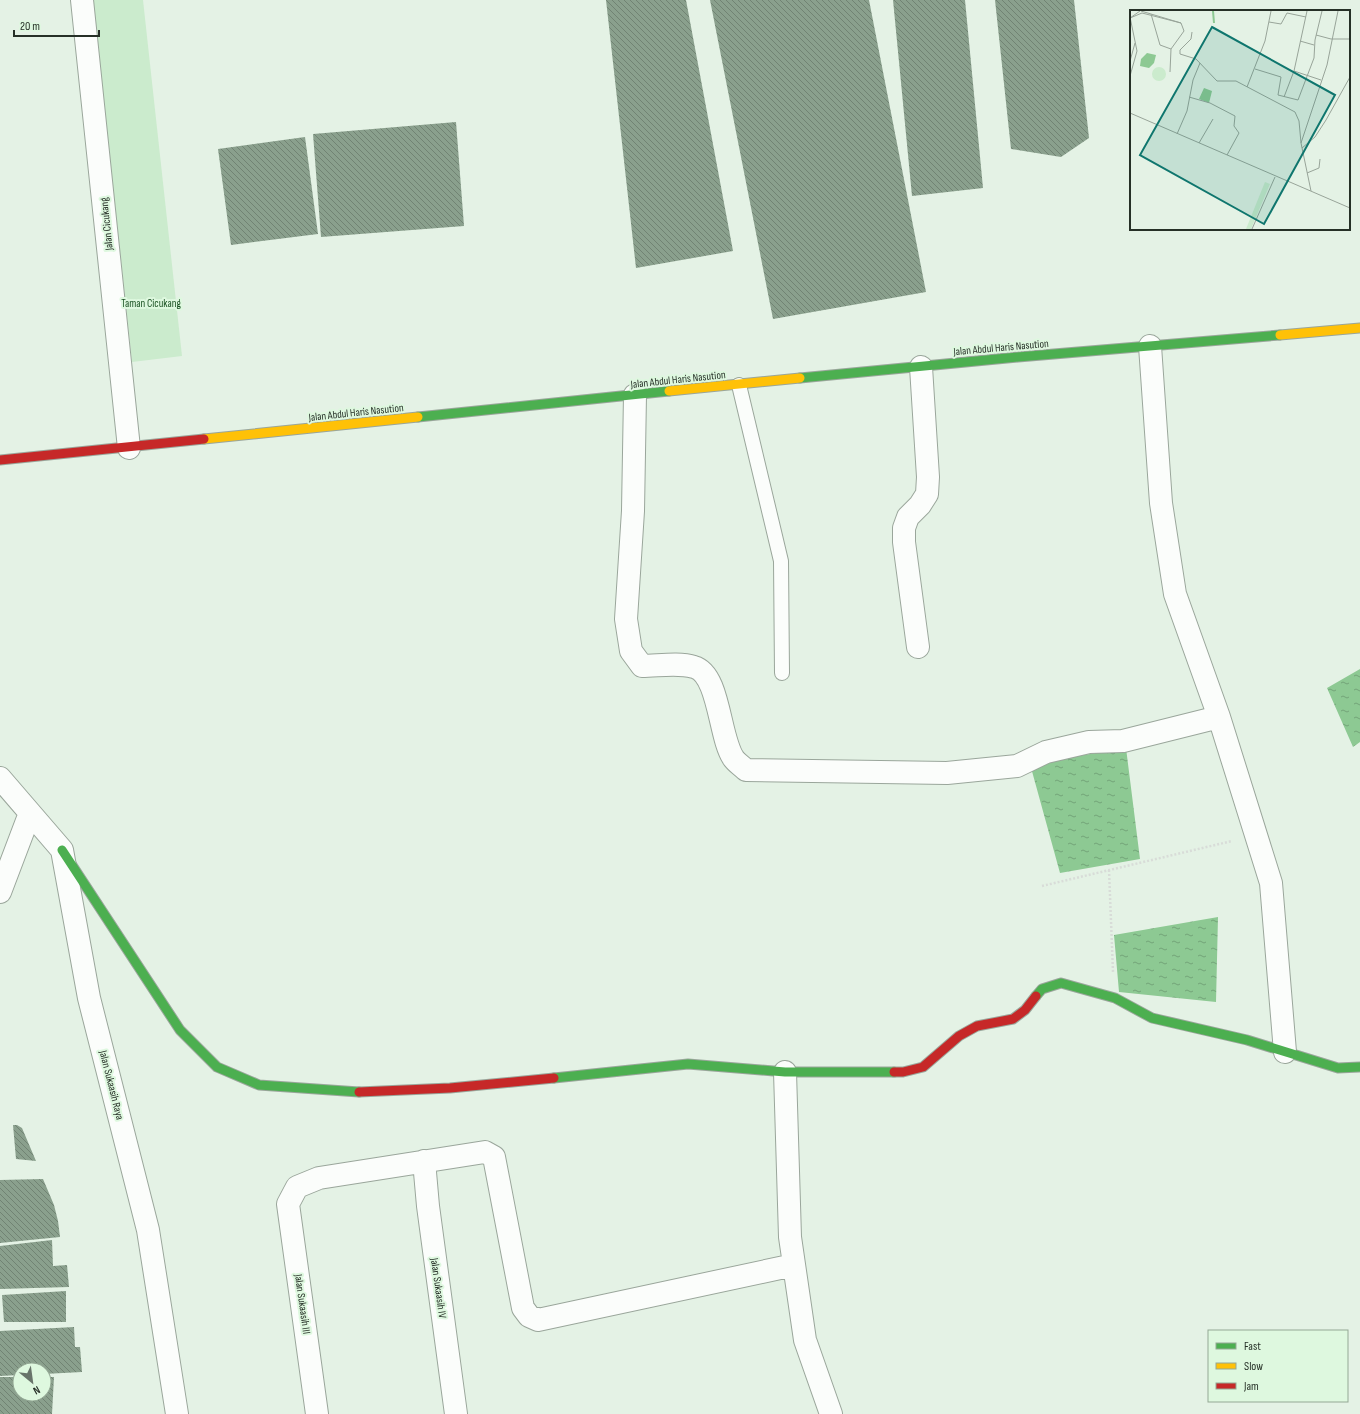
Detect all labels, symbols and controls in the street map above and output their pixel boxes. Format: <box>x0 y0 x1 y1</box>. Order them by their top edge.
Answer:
inset map <box>1130 10 1350 230</box>
scale bar <box>14 12 99 38</box>
text: 20 m <box>20 19 40 34</box>
street label: Jalan Cicukang <box>97 196 116 252</box>
park label: Taman Cicukang <box>121 297 181 310</box>
street label: Jalan Abdul Haris Nasution <box>952 337 1049 358</box>
street label: Jalan Abdul Haris Nasution <box>629 368 726 391</box>
street label: Jalan Abdul Haris Nasution <box>307 401 404 424</box>
street label: Jalan Sukaasih Raya <box>96 1048 126 1121</box>
street label: Jalan Sukaasih IV <box>428 1256 449 1319</box>
street label: Jalan Sukaasih III <box>292 1272 313 1335</box>
legend <box>1208 1330 1348 1402</box>
text: Fast <box>1244 1339 1261 1354</box>
text: Slow <box>1244 1359 1263 1374</box>
north arrow <box>12 1362 52 1402</box>
text: Jam <box>1243 1379 1259 1394</box>
text: N <box>31 1383 42 1397</box>

